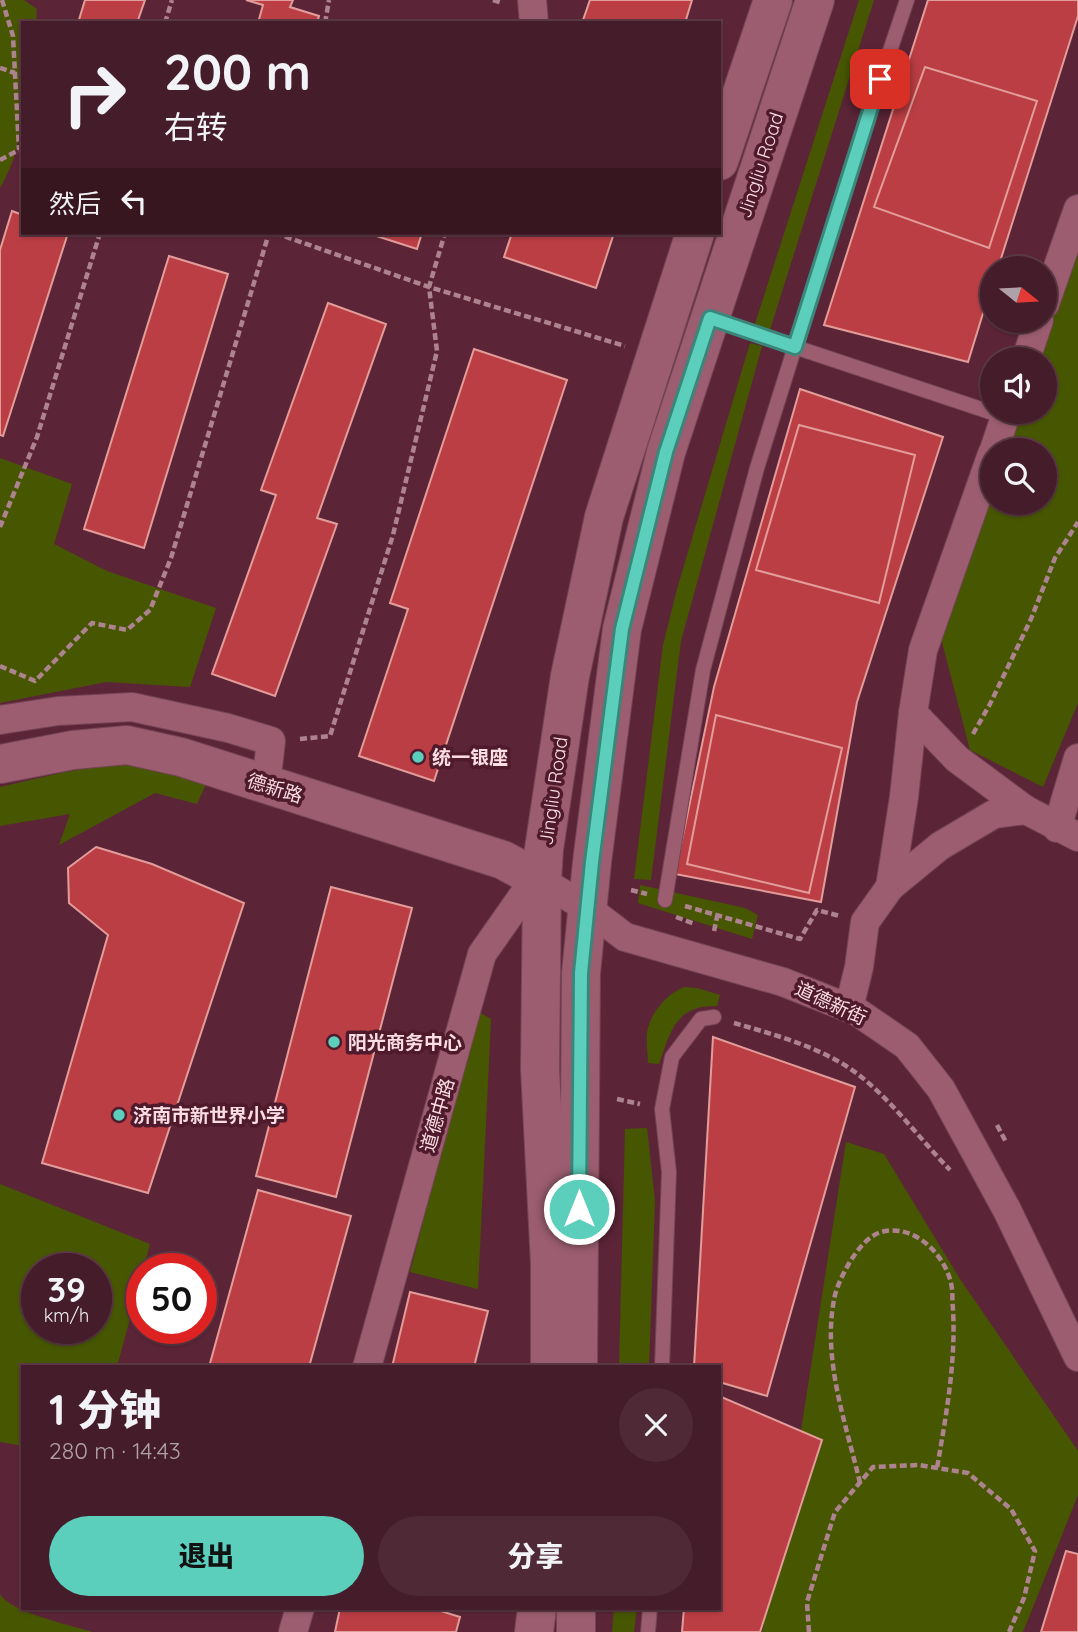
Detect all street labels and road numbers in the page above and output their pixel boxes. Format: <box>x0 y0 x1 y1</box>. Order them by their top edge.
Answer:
street label: Jingliu Road <box>732 109 788 221</box>
street label: Jingliu Road <box>534 735 572 847</box>
street label: 德新路 <box>244 768 306 808</box>
street label: 道德新街 <box>791 976 871 1030</box>
street label: 道德中路 <box>415 1075 459 1155</box>

